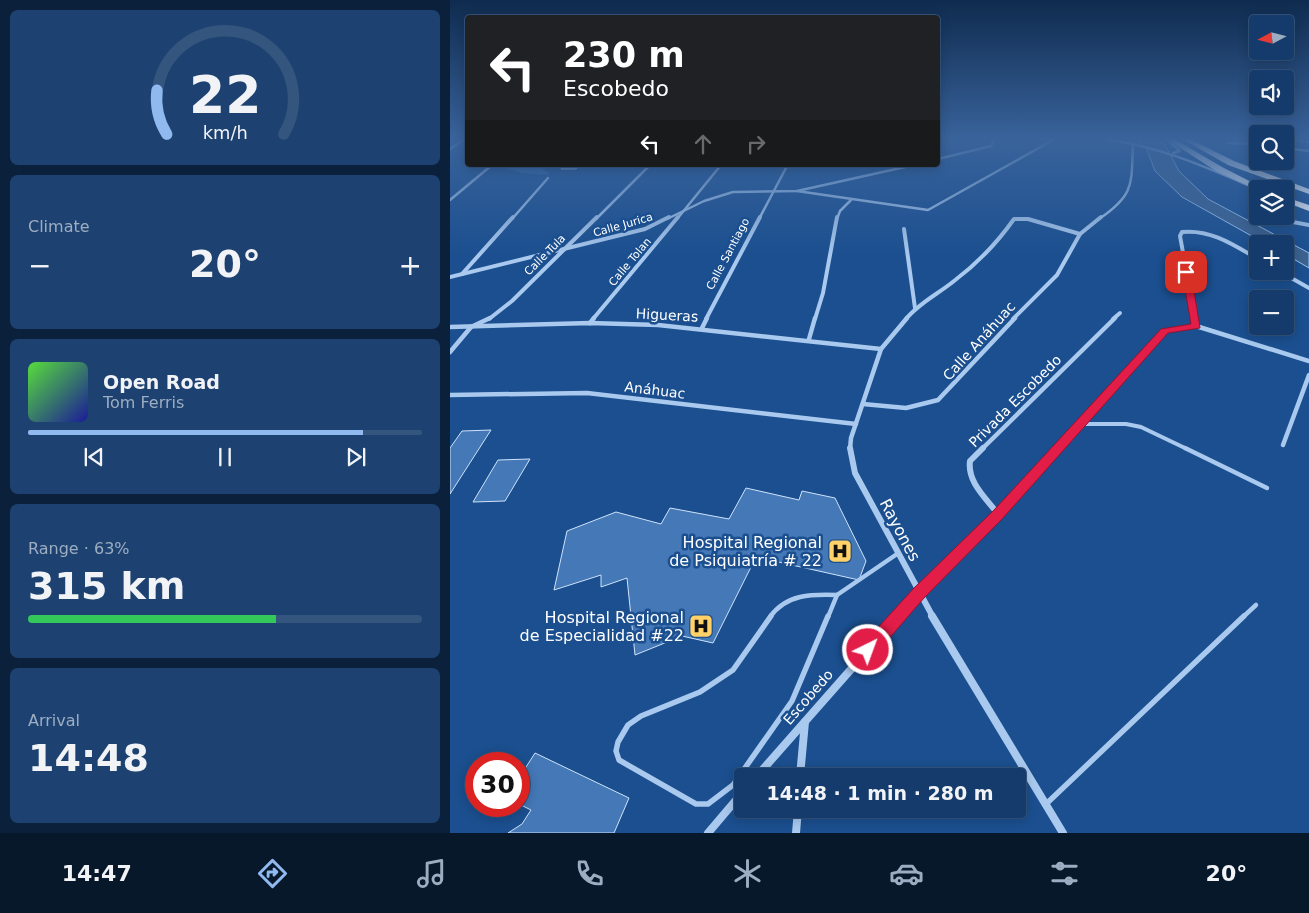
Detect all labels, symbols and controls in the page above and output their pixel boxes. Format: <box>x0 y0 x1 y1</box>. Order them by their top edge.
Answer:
north arrow <box>1249 15 1294 60</box>
map controls <box>1249 15 1294 335</box>
icon: left <box>480 35 545 100</box>
text: 230 m <box>563 35 685 75</box>
text: 22 <box>189 65 261 125</box>
button: sound <box>1249 70 1294 115</box>
text: Escobedo <box>563 76 669 101</box>
text: km/h <box>202 122 248 143</box>
button: search <box>1249 125 1294 170</box>
icon: left <box>636 130 664 158</box>
icon: ahead <box>689 130 717 158</box>
icon: right <box>742 130 770 158</box>
button: layers <box>1249 180 1294 225</box>
street label: Calle Jurica <box>592 210 654 240</box>
street label: Calle Santiago <box>704 216 752 292</box>
text: Climate <box>28 217 90 236</box>
street label: Calle Tula <box>522 232 568 278</box>
street label: Calle Tolan <box>606 235 654 289</box>
button: + <box>1249 235 1294 280</box>
text: 20° <box>189 242 261 286</box>
text: − <box>28 249 51 282</box>
text: + <box>399 249 422 282</box>
pin <box>1165 251 1207 293</box>
icon: arrive <box>1172 258 1200 286</box>
button: − <box>1249 290 1294 335</box>
street label: Calle Anáhuac <box>940 298 1018 384</box>
street label: Higueras <box>635 305 699 325</box>
street label: Privada Escobedo <box>966 352 1064 450</box>
text: Open Road <box>103 371 220 393</box>
street label: Anáhuac <box>624 378 686 402</box>
text: Tom Ferris <box>103 393 184 412</box>
icon: previous <box>80 443 108 471</box>
icon: pause <box>211 443 239 471</box>
icon: next <box>342 443 370 471</box>
street label: Rayones <box>876 495 924 565</box>
place label: Hospital Regional de Psiquiatría # 22 <box>669 533 822 570</box>
hospital icon: Hospital Regional de Psiquiatría # 22 <box>827 538 853 564</box>
text: Range · 63% <box>28 539 130 558</box>
text: 315 km <box>28 564 185 608</box>
place label: Hospital Regional de Especialidad #22 <box>520 608 684 645</box>
hospital icon: Hospital Regional de Especialidad #22 <box>688 613 714 639</box>
position arrow <box>841 623 893 675</box>
street label: Escobedo <box>780 666 836 728</box>
text: Arrival <box>28 711 80 730</box>
text: 14:48 <box>28 736 149 780</box>
speed limit sign: 30 <box>465 752 530 817</box>
text: 14:48 · 1 min · 280 m <box>766 782 994 804</box>
icon: directions <box>255 856 290 891</box>
icon: music <box>414 856 449 891</box>
icon: phone <box>572 856 607 891</box>
icon: climate <box>730 856 765 891</box>
icon: car <box>889 856 924 891</box>
icon: filters <box>1047 856 1082 891</box>
text: 14:47 <box>62 861 132 886</box>
text: 20° <box>1206 861 1247 886</box>

